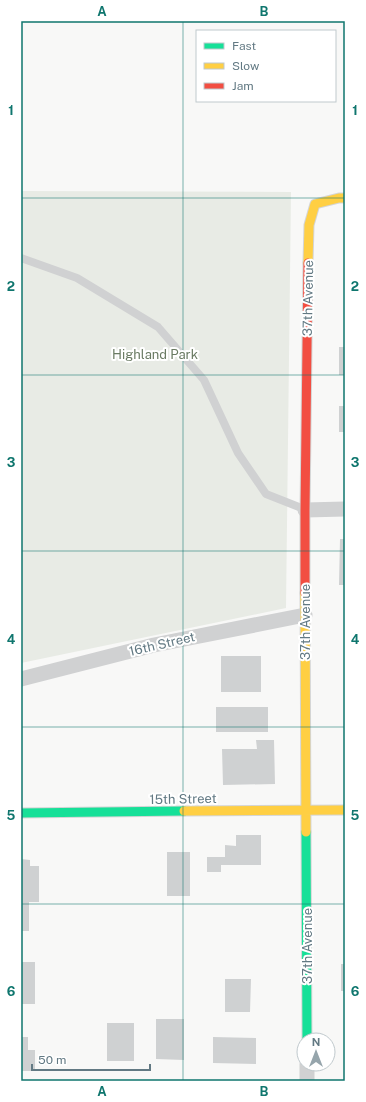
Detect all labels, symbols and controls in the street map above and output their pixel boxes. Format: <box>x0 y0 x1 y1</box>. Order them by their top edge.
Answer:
text: A <box>97 4 107 19</box>
text: B <box>260 4 269 19</box>
legend <box>196 30 336 102</box>
text: Fast <box>232 39 257 53</box>
text: Slow <box>232 59 260 73</box>
text: Jam <box>232 79 254 93</box>
text: 1 <box>8 103 14 118</box>
text: 1 <box>352 103 358 118</box>
street label: 37th Avenue <box>300 260 316 336</box>
text: 2 <box>7 279 15 294</box>
text: 2 <box>351 279 359 294</box>
park label: Highland Park <box>112 347 198 362</box>
text: 3 <box>7 455 16 470</box>
text: 3 <box>351 455 360 470</box>
street label: 37th Avenue <box>298 584 313 660</box>
street label: 16th Street <box>128 629 196 659</box>
text: 4 <box>7 632 16 647</box>
text: 4 <box>351 632 360 647</box>
street label: 15th Street <box>149 791 217 807</box>
text: 5 <box>7 808 16 823</box>
text: 5 <box>351 808 360 823</box>
street label: 37th Avenue <box>300 908 315 984</box>
text: 6 <box>7 984 16 999</box>
text: 6 <box>351 984 360 999</box>
north arrow <box>296 1032 336 1072</box>
text: N <box>312 1036 320 1048</box>
scale bar <box>32 1046 150 1072</box>
text: 50 m <box>38 1053 66 1067</box>
text: A <box>97 1084 107 1099</box>
text: B <box>260 1084 269 1099</box>

